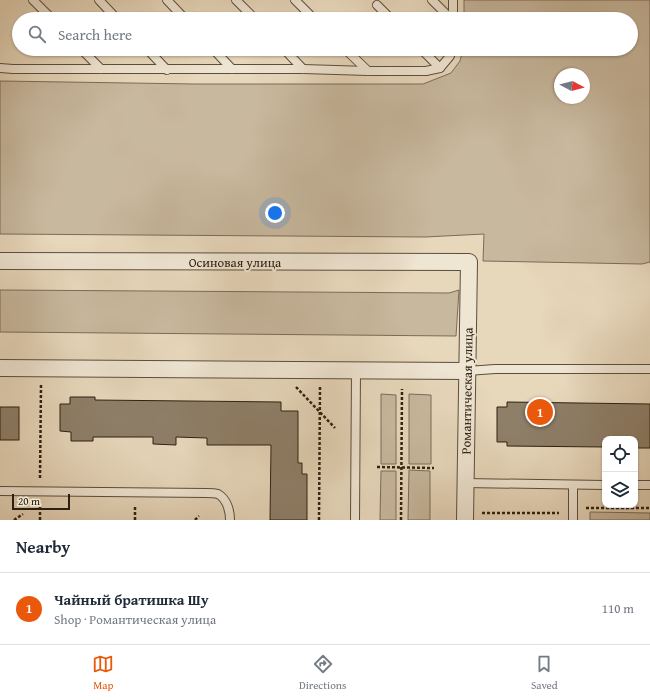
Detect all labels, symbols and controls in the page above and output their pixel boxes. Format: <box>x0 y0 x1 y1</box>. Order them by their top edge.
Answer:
search box <box>12 12 638 56</box>
icon: search <box>26 23 48 45</box>
text: Search here <box>58 24 132 45</box>
north arrow <box>554 68 590 104</box>
your location <box>265 203 285 223</box>
street label: Осиновая улица <box>189 253 282 272</box>
street label: Романтическая улица <box>456 327 478 455</box>
pin: 1 <box>527 397 553 427</box>
map controls <box>602 436 638 508</box>
button: locate <box>602 436 638 472</box>
button: layers <box>602 472 638 508</box>
scale bar <box>12 492 70 511</box>
text: 20 m <box>18 493 40 509</box>
text: Nearby <box>16 534 70 559</box>
text: Чайный братишка Шу <box>54 589 209 610</box>
text: 1 <box>26 599 32 618</box>
text: 110 m <box>602 599 634 618</box>
text: Shop · Романтическая улица <box>54 610 216 629</box>
tab: Map <box>92 653 114 693</box>
tab: Directions <box>299 653 346 693</box>
tab: Saved <box>531 653 558 693</box>

